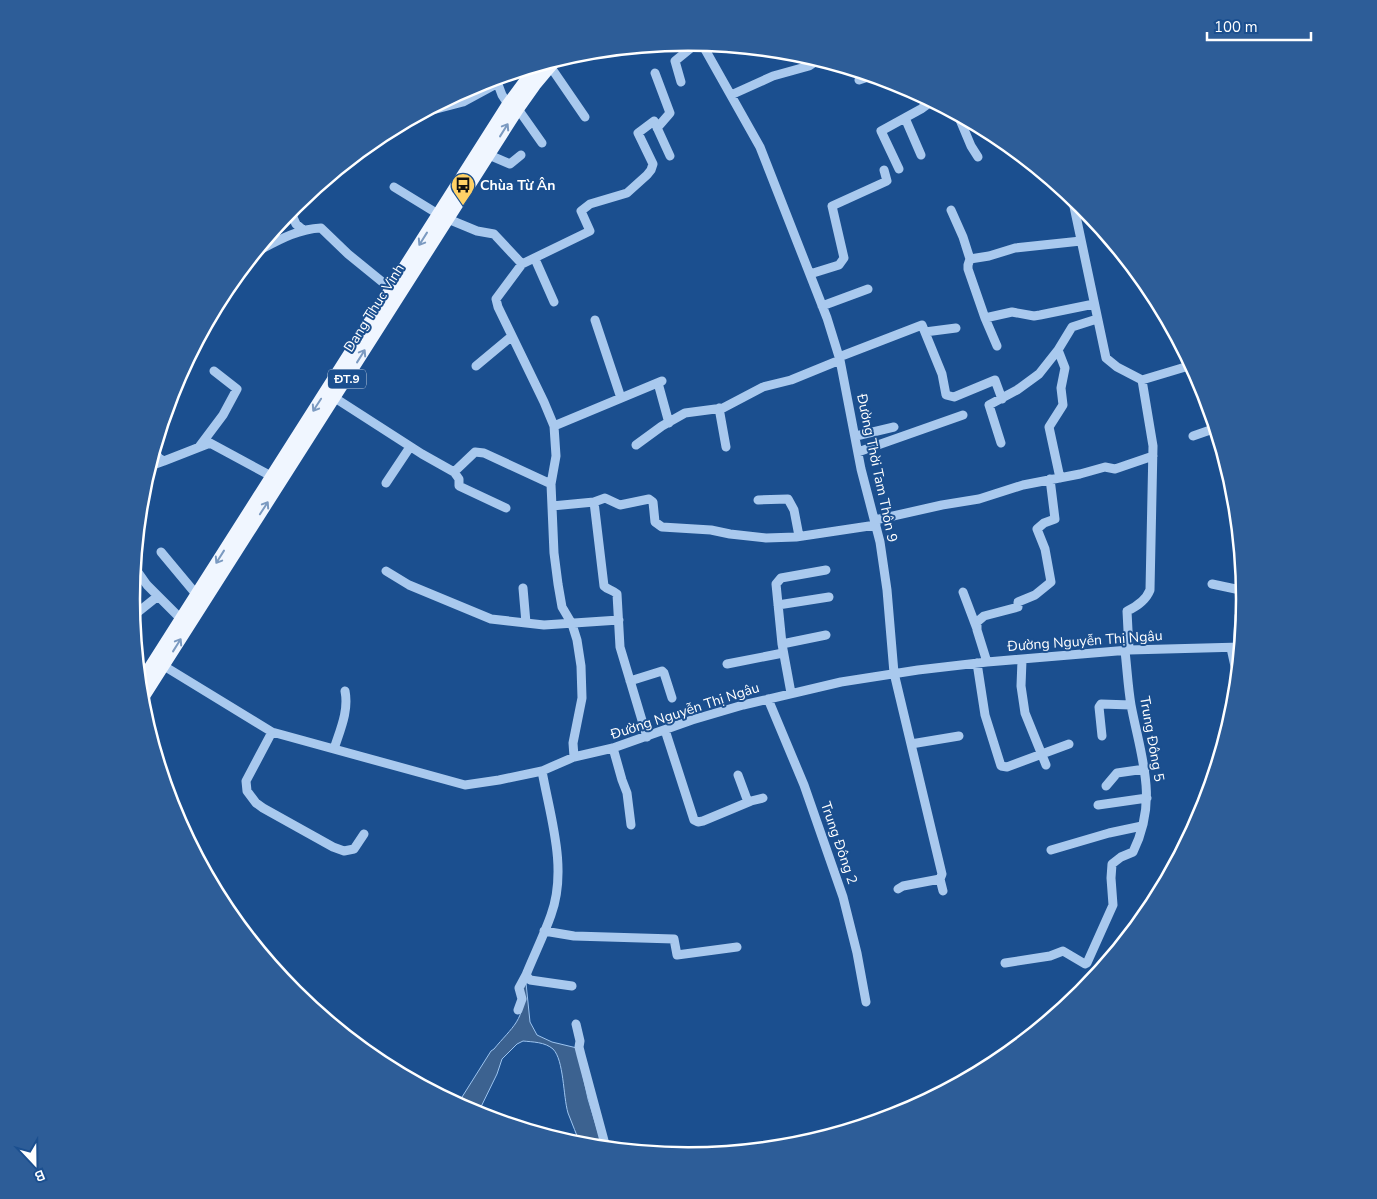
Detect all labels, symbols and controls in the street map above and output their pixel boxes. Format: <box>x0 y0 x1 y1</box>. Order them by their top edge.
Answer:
scale bar <box>1207 10 1311 42</box>
text: 100 m <box>1214 17 1258 37</box>
one-way arrow <box>500 124 510 138</box>
bus stop icon: Chùa Từ Ân <box>450 172 476 206</box>
place label: Chùa Từ Ân <box>480 176 555 195</box>
one-way arrow <box>417 231 427 245</box>
street label: Dang Thuc Vinh <box>339 260 409 356</box>
one-way arrow <box>357 350 367 364</box>
road number: ĐT.9 <box>328 369 366 388</box>
street label: Đường Thời Tam Thôn 9 <box>852 391 902 544</box>
one-way arrow <box>312 398 322 412</box>
one-way arrow <box>259 501 269 515</box>
one-way arrow <box>214 550 225 564</box>
street label: Đường Nguyễn Thị Ngâu <box>1006 626 1163 656</box>
one-way arrow <box>172 638 182 652</box>
street label: Đường Nguyễn Thị Ngâu <box>607 678 762 744</box>
street label: Trung Đông 5 <box>1135 695 1169 783</box>
street label: Trung Đông 2 <box>816 799 862 887</box>
north arrow <box>10 1139 60 1189</box>
text: B <box>32 1165 48 1186</box>

